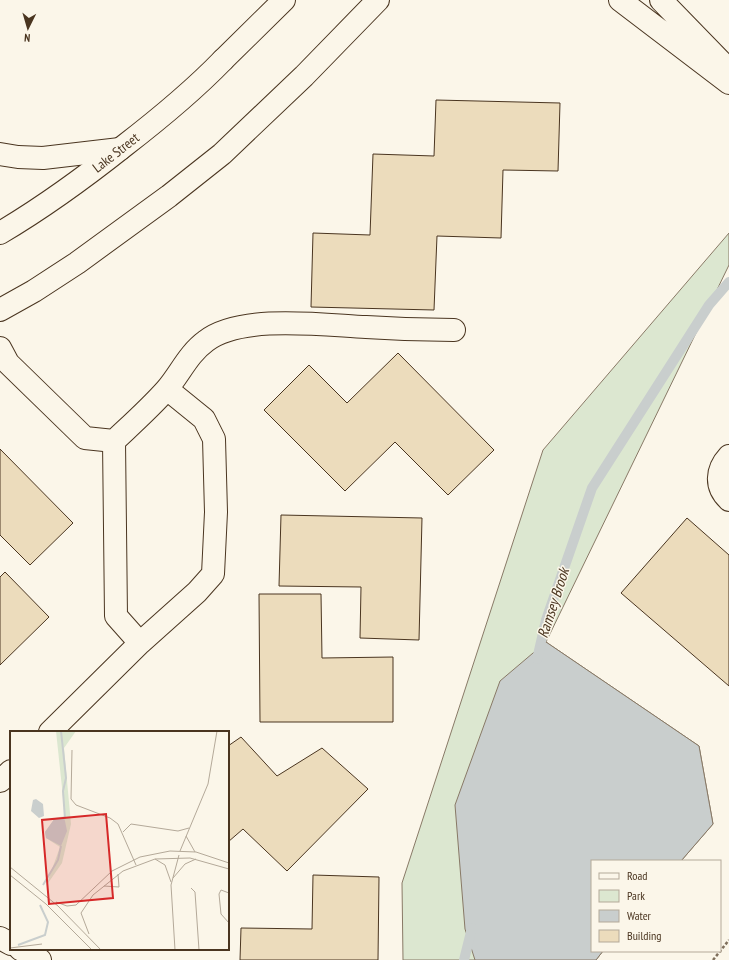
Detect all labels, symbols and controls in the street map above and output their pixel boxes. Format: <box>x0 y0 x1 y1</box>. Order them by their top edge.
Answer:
north arrow <box>8 8 48 48</box>
text: N <box>24 31 31 45</box>
street label: Lake Street <box>89 129 143 176</box>
water label: Ramsey Brook <box>533 564 574 640</box>
inset map <box>10 731 229 950</box>
legend <box>591 860 721 952</box>
text: Road <box>627 868 647 883</box>
text: Park <box>627 888 645 903</box>
text: Water <box>627 908 652 923</box>
text: Building <box>627 928 662 943</box>

